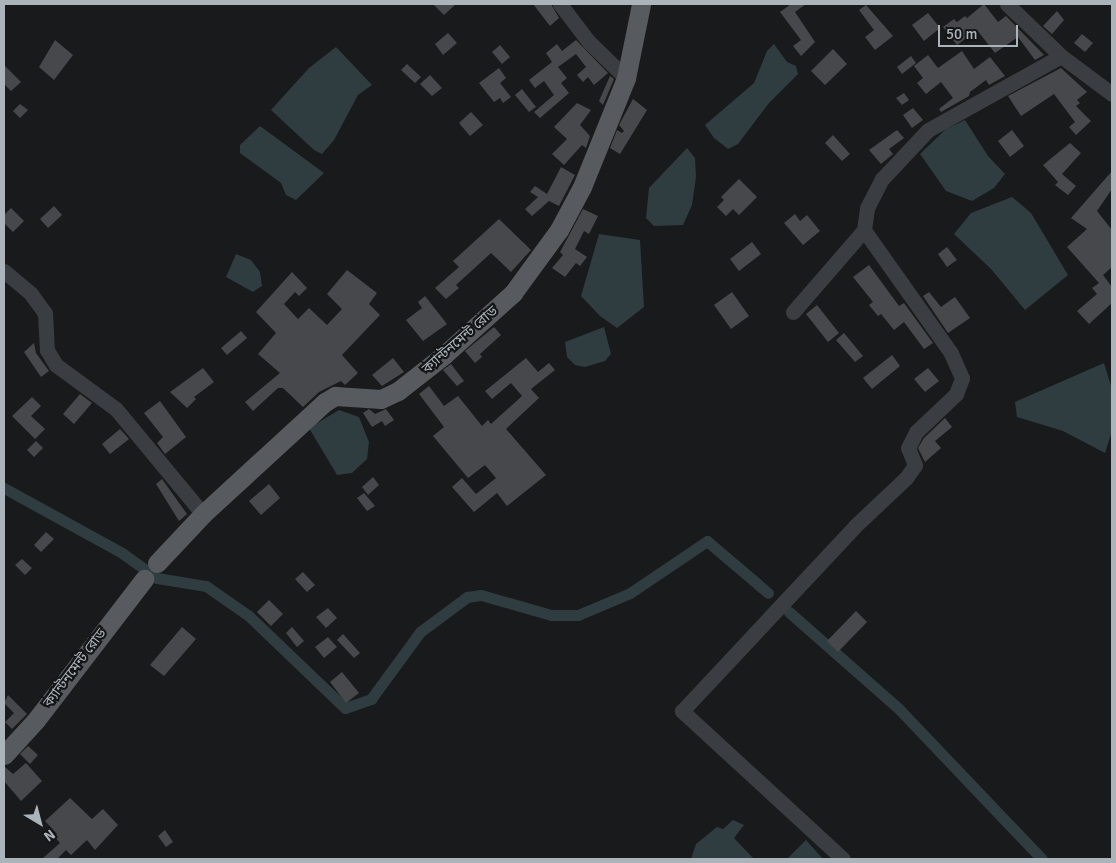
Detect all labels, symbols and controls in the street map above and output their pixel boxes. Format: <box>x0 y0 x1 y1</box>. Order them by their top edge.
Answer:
scale bar <box>941 15 1021 47</box>
text: 50 m <box>946 25 977 43</box>
street label: ক্যান্টনমেন্ট রোড <box>419 303 501 377</box>
street label: ক্যান্টনমেন্ট রোড <box>40 625 110 711</box>
north arrow <box>15 798 65 848</box>
text: N <box>40 826 58 845</box>

